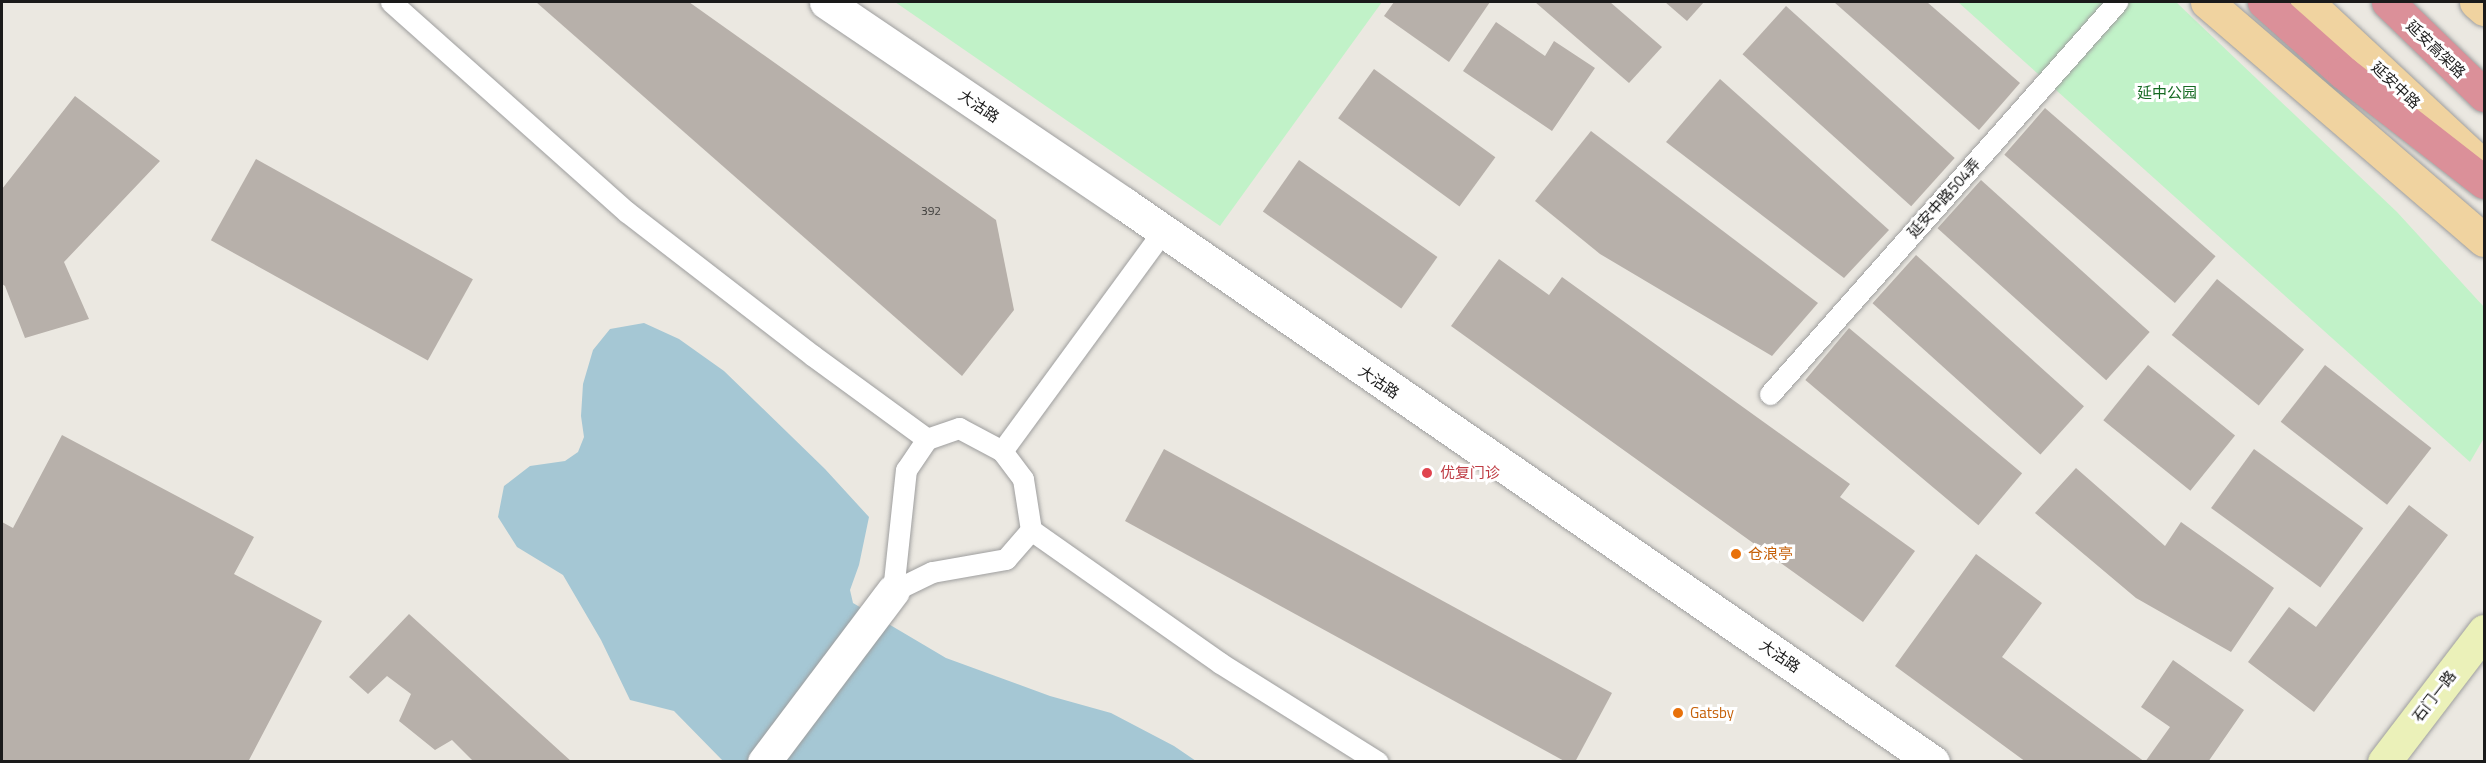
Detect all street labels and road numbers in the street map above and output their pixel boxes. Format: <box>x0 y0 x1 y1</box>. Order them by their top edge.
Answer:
street label: 延安高架路 <box>2403 16 2469 82</box>
street label: 延安中路 <box>2368 58 2424 112</box>
street label: 大沽路 <box>955 86 1003 126</box>
street label: 延安中路504弄 <box>1904 155 1984 241</box>
street label: 大沽路 <box>1355 362 1403 402</box>
street label: 大沽路 <box>1756 636 1804 676</box>
street label: 石门一路 <box>2408 667 2460 725</box>

